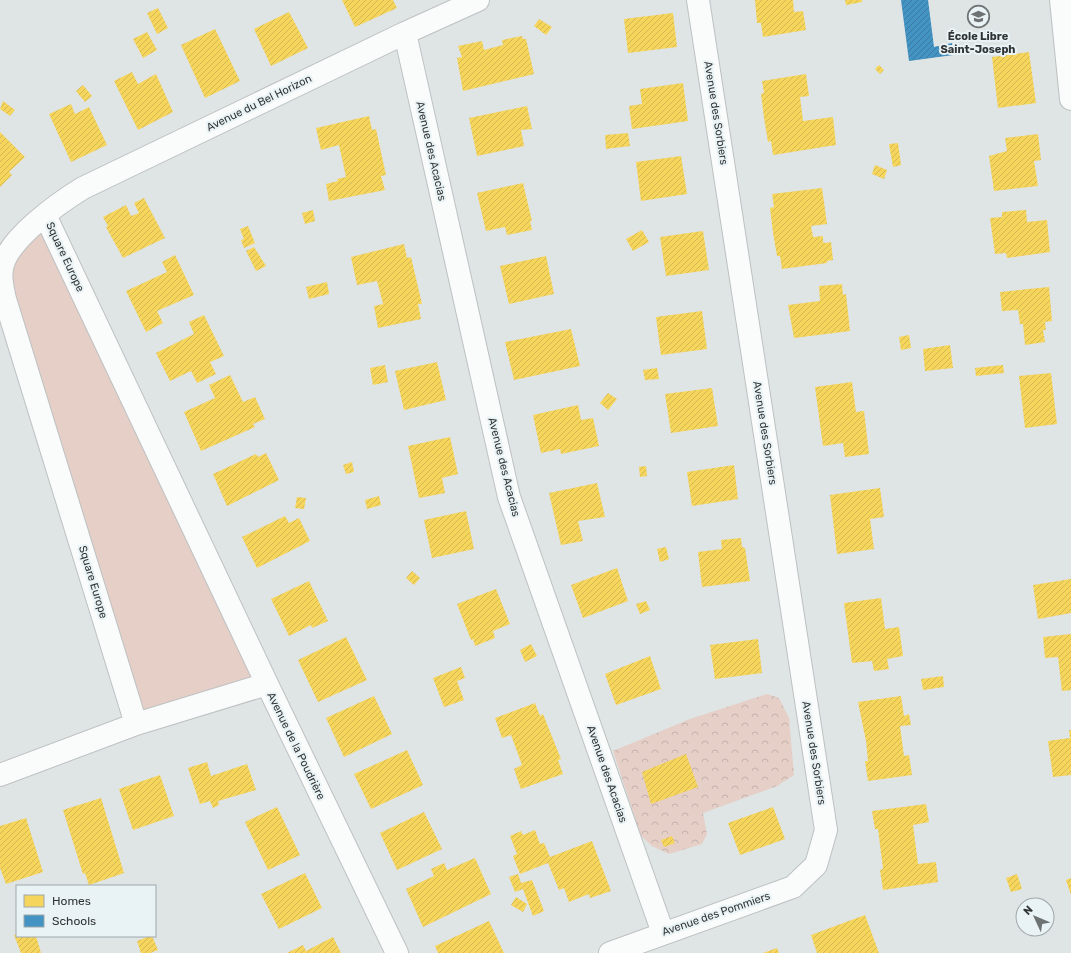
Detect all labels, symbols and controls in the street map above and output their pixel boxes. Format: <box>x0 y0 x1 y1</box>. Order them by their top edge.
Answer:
school or university icon: École Libre Saint-Joseph <box>965 3 991 29</box>
place label: École Libre Saint-Joseph <box>940 30 1016 56</box>
street label: Avenue des Sorbiers <box>701 60 731 166</box>
street label: Avenue du Bel Horizon <box>204 72 314 134</box>
street label: Avenue des Acacias <box>413 100 449 202</box>
street label: Square Europe <box>43 220 87 294</box>
street label: Avenue des Sorbiers <box>750 380 780 486</box>
street label: Avenue des Acacias <box>485 416 523 518</box>
street label: Square Europe <box>76 544 110 620</box>
street label: Avenue de la Poudrière <box>264 690 328 802</box>
street label: Avenue des Sorbiers <box>799 700 829 806</box>
street label: Avenue des Acacias <box>584 724 630 825</box>
legend <box>16 885 156 937</box>
street label: Avenue des Pommiers <box>660 889 772 939</box>
text: Homes <box>52 894 91 908</box>
north arrow <box>1015 897 1055 937</box>
text: N <box>1021 903 1036 918</box>
text: Schools <box>52 914 96 928</box>

